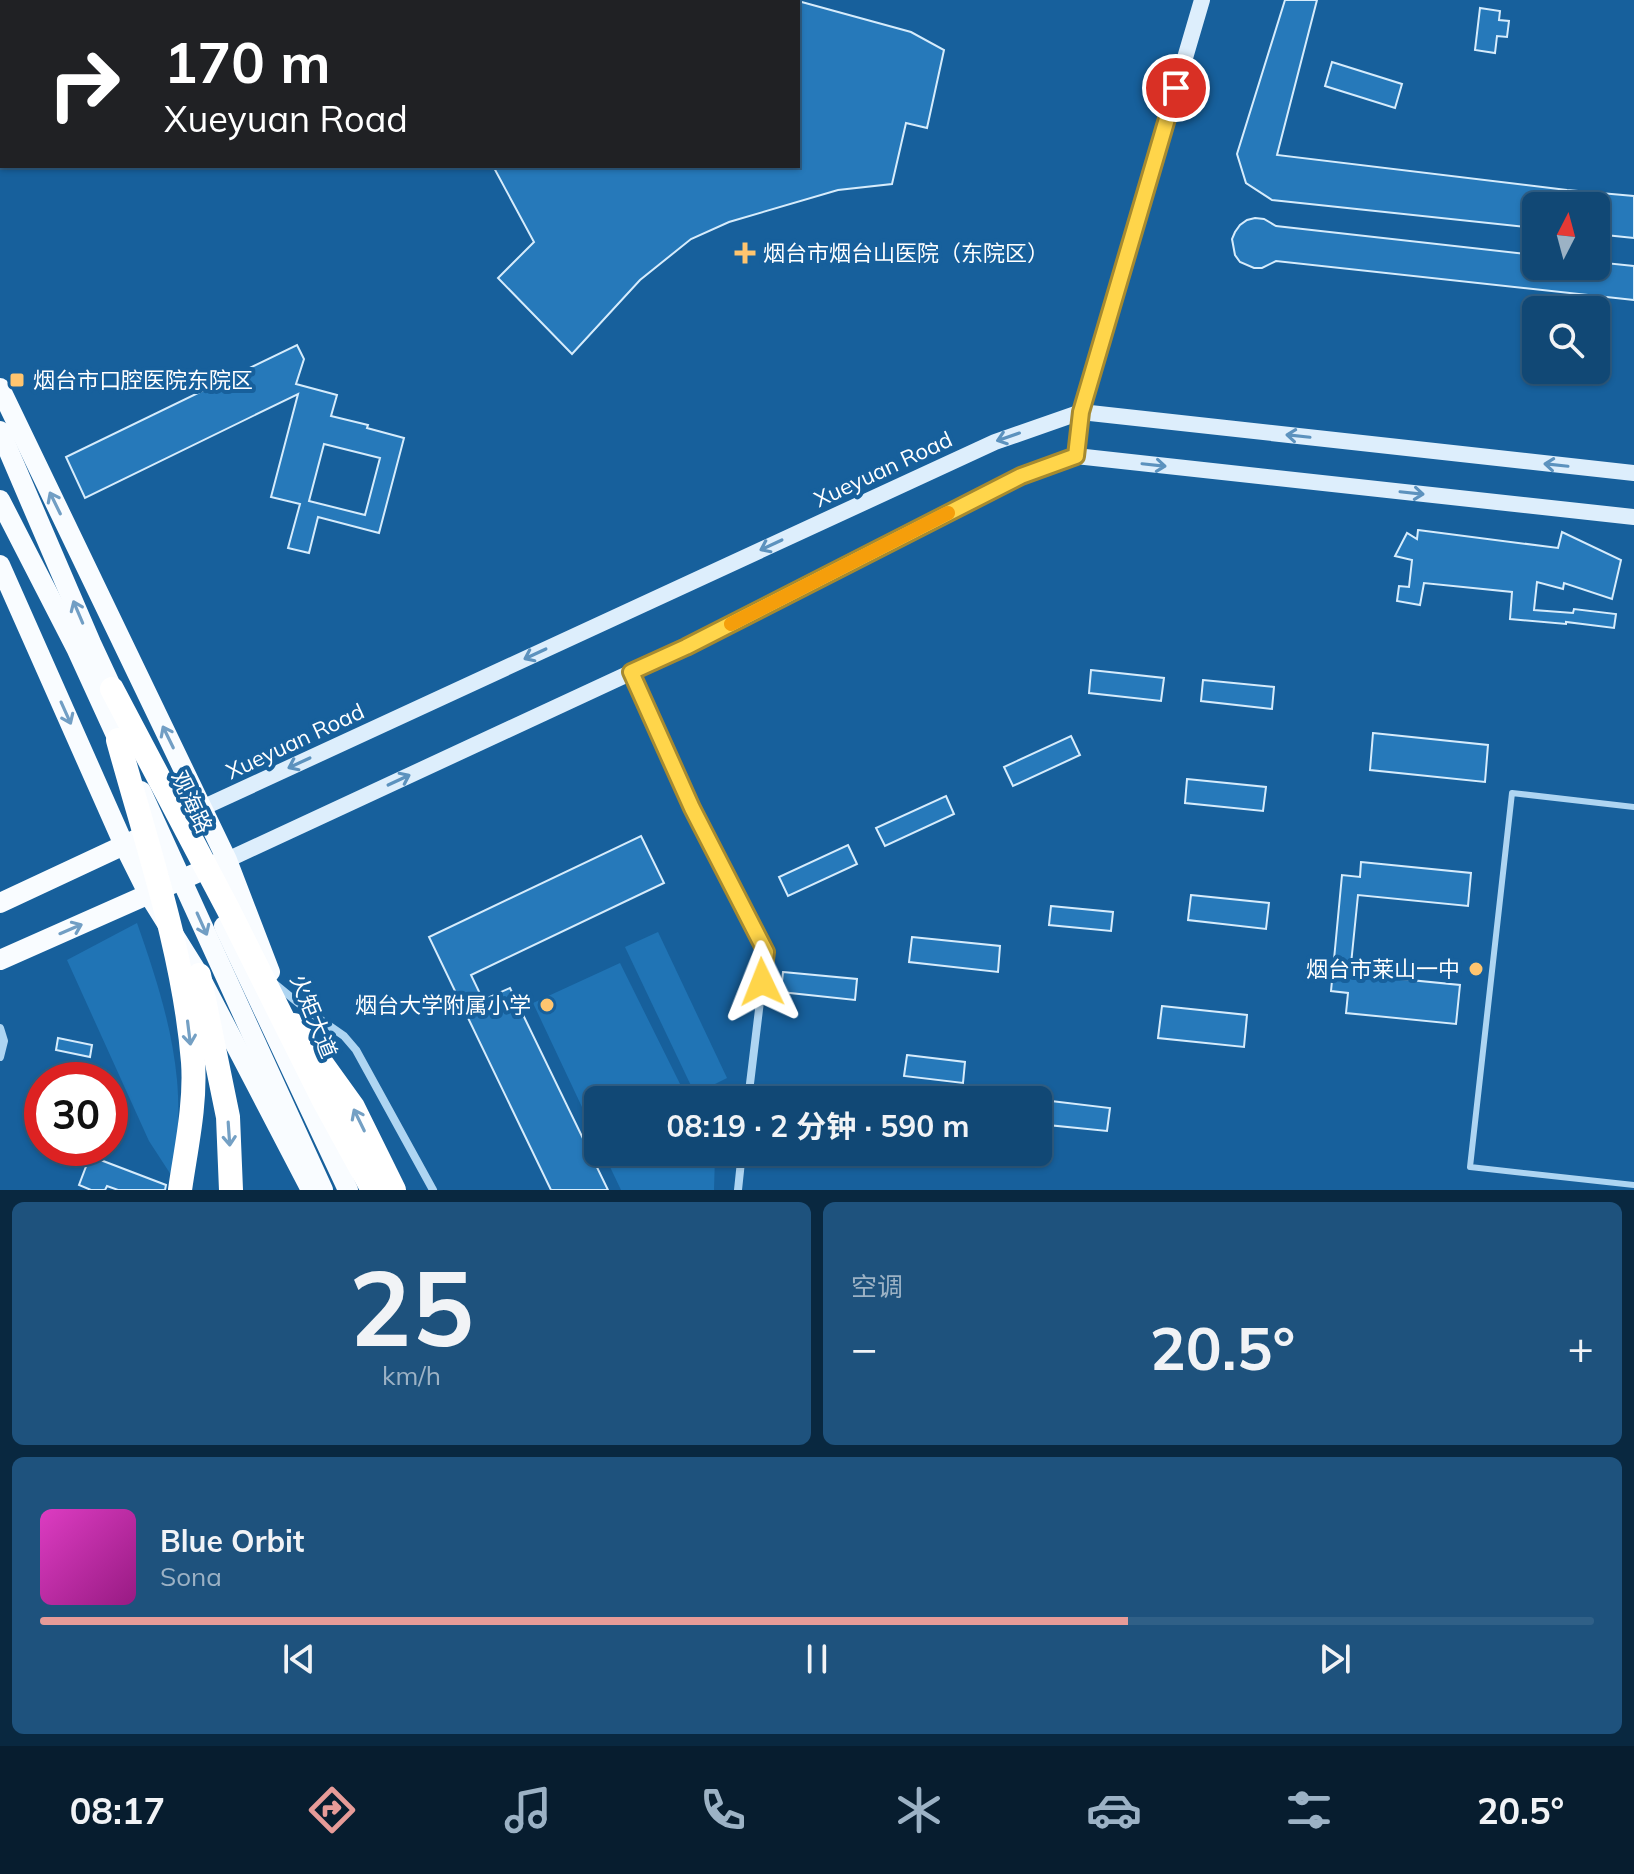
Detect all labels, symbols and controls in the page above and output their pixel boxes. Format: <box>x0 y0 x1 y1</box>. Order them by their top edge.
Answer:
text: 170 m <box>164 27 331 97</box>
icon: right <box>32 32 136 136</box>
pin <box>1142 54 1210 122</box>
icon: arrive <box>1154 66 1198 110</box>
text: Xueyuan Road <box>164 96 408 141</box>
north arrow <box>1522 192 1610 280</box>
map controls <box>1522 192 1610 384</box>
place label: 烟台市烟台山医院（东院区） <box>763 239 1049 267</box>
marker: 烟台市烟台山医院（东院区） <box>734 242 756 264</box>
button: search <box>1522 296 1610 384</box>
place label: 烟台市口腔医院东院区 <box>33 366 253 394</box>
marker: 烟台市口腔医院东院区 <box>8 371 26 389</box>
street label: Xueyuan Road <box>810 425 956 513</box>
one-way arrow <box>1285 429 1312 444</box>
one-way arrow <box>995 431 1020 446</box>
one-way arrow <box>1140 457 1167 472</box>
one-way arrow <box>1544 457 1570 472</box>
one-way arrow <box>1398 485 1425 500</box>
one-way arrow <box>47 492 62 516</box>
one-way arrow <box>759 538 783 553</box>
one-way arrow <box>69 600 84 625</box>
one-way arrow <box>523 647 547 662</box>
street label: Xueyuan Road <box>222 697 368 785</box>
one-way arrow <box>59 701 74 725</box>
one-way arrow <box>160 726 175 750</box>
one-way arrow <box>287 756 311 771</box>
street label: 观海路 <box>165 766 219 838</box>
one-way arrow <box>387 772 411 787</box>
one-way arrow <box>195 912 210 936</box>
one-way arrow <box>59 920 83 935</box>
position arrow <box>720 940 804 1024</box>
place label: 烟台市莱山一中 <box>1306 955 1460 983</box>
marker: 烟台市莱山一中 <box>1467 960 1485 978</box>
street label: 火矩大道 <box>285 970 343 1062</box>
place label: 烟台大学附属小学 <box>355 991 531 1019</box>
marker: 烟台大学附属小学 <box>538 996 556 1014</box>
one-way arrow <box>182 1020 197 1045</box>
speed limit sign: 30 <box>24 1062 128 1166</box>
text: 08:19 · 2 分钟 · 590 m <box>667 1107 969 1145</box>
one-way arrow <box>351 1109 366 1133</box>
one-way arrow <box>222 1120 237 1147</box>
text: 25 <box>349 1241 474 1372</box>
text: 空调 <box>851 1270 903 1303</box>
text: 20.5° <box>1150 1310 1295 1385</box>
text: − <box>851 1320 877 1375</box>
text: + <box>1568 1320 1594 1375</box>
text: km/h <box>382 1359 441 1392</box>
text: Blue Orbit <box>160 1522 304 1560</box>
text: Sona <box>160 1560 222 1593</box>
icon: previous <box>277 1637 321 1681</box>
icon: pause <box>795 1637 839 1681</box>
icon: next <box>1313 1637 1357 1681</box>
icon: directions <box>304 1782 360 1838</box>
icon: music <box>500 1782 556 1838</box>
icon: phone <box>695 1782 751 1838</box>
icon: climate <box>891 1782 947 1838</box>
icon: car <box>1086 1782 1142 1838</box>
icon: filters <box>1281 1782 1337 1838</box>
text: 08:17 <box>70 1788 165 1833</box>
text: 20.5° <box>1477 1788 1564 1833</box>

